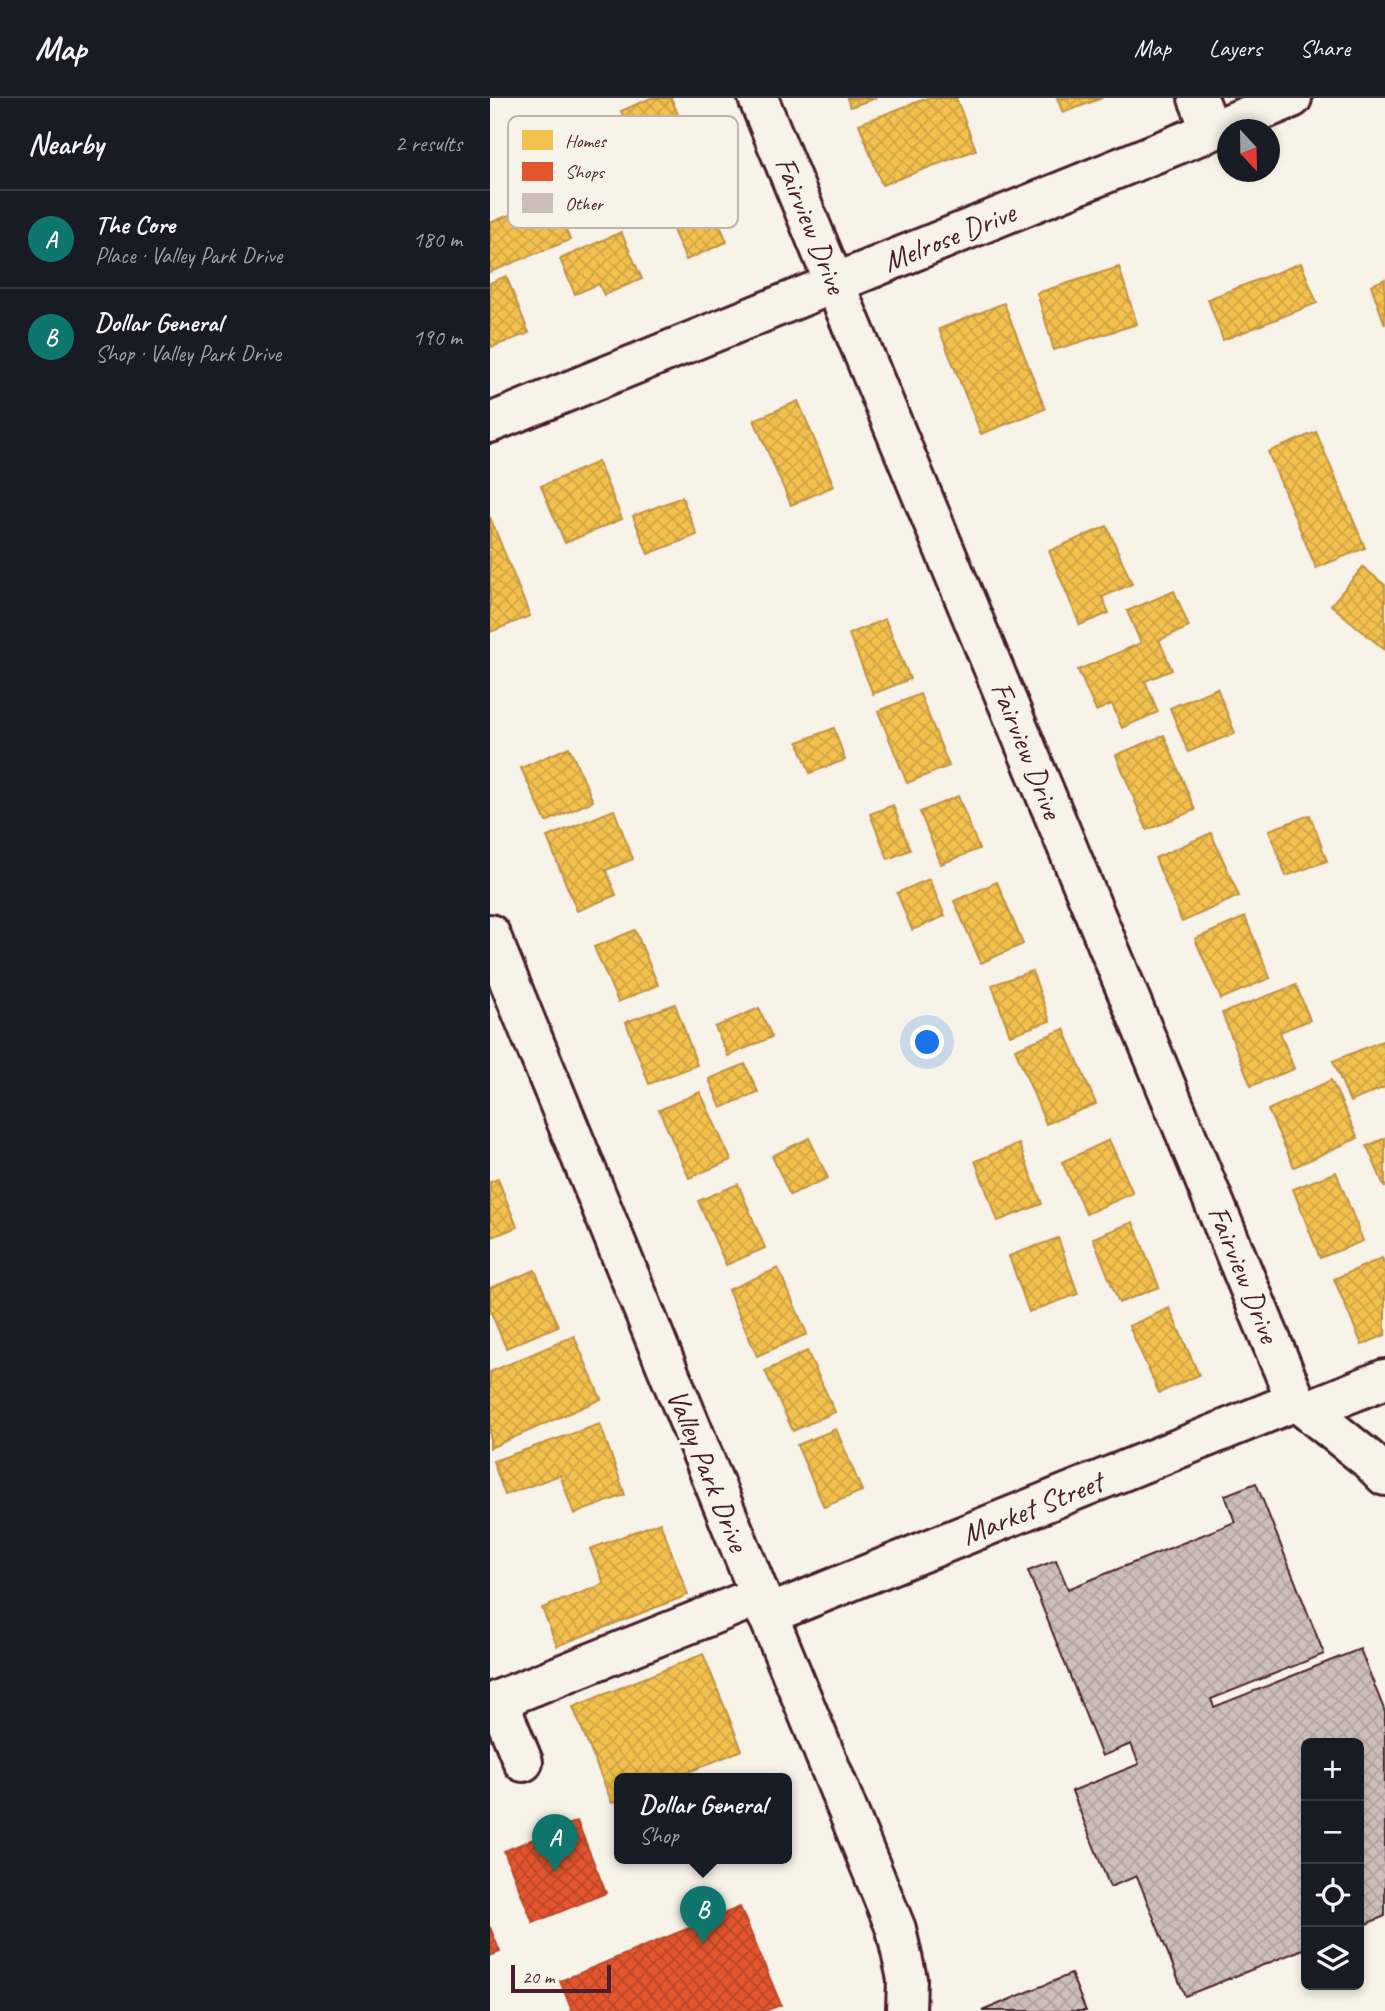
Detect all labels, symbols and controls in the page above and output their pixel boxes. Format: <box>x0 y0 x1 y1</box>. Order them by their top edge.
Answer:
text: Map <box>35 27 86 69</box>
text: Map <box>1134 33 1171 63</box>
text: Layers <box>1209 33 1262 63</box>
text: Share <box>1300 33 1350 63</box>
legend <box>508 116 738 228</box>
north arrow <box>1217 119 1280 182</box>
text: Nearby <box>28 125 104 163</box>
text: 2 results <box>395 129 462 158</box>
text: Homes <box>565 129 607 153</box>
street label: Fairview Drive <box>766 151 856 301</box>
text: Shops <box>565 160 605 184</box>
text: Other <box>565 192 605 216</box>
street label: Melrose Drive <box>877 192 1023 281</box>
text: The Core <box>95 208 175 241</box>
text: A <box>45 225 57 254</box>
text: 180 m <box>413 225 462 254</box>
text: Place · Valley Park Drive <box>95 241 282 270</box>
text: Dollar General <box>95 306 222 339</box>
text: B <box>45 323 57 352</box>
text: 190 m <box>413 323 462 352</box>
text: Shop · Valley Park Drive <box>95 339 281 368</box>
street label: Fairview Drive <box>982 676 1072 826</box>
your location <box>910 1025 944 1059</box>
street label: Fairview Drive <box>1199 1200 1289 1350</box>
street label: Valley Park Drive <box>658 1383 759 1559</box>
street label: Market Street <box>956 1461 1112 1553</box>
map controls <box>1301 1738 1364 1990</box>
button: + <box>1301 1738 1364 1801</box>
popup <box>614 1773 792 1864</box>
text: Dollar General <box>639 1788 767 1821</box>
button: − <box>1301 1801 1364 1864</box>
pin: A <box>532 1814 578 1872</box>
text: Shop <box>639 1821 678 1850</box>
button: locate <box>1301 1864 1364 1927</box>
pin: B <box>680 1886 726 1944</box>
button: layers <box>1301 1927 1364 1990</box>
scale bar <box>511 1962 611 1994</box>
text: 20 m <box>522 1965 554 1989</box>

